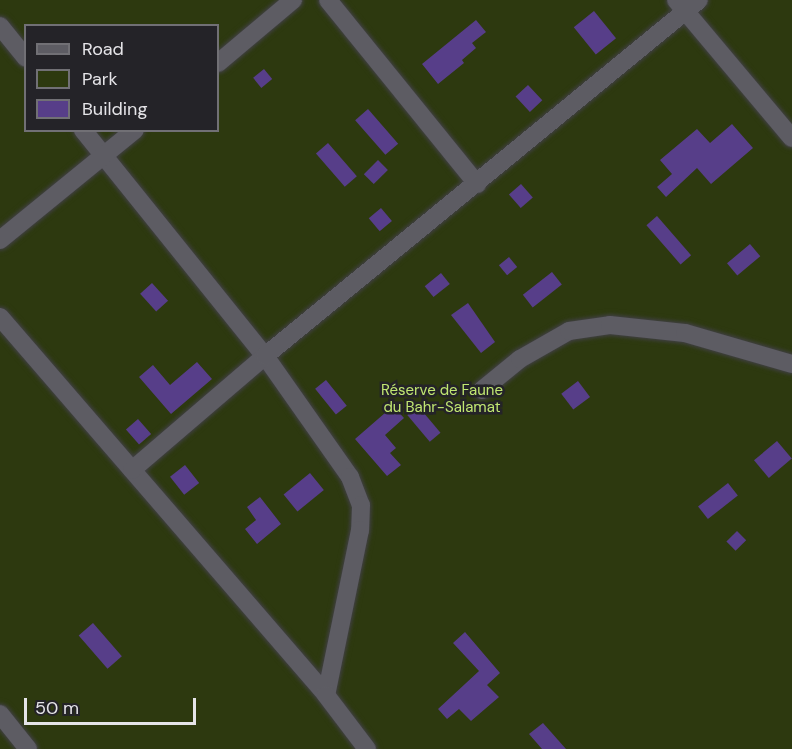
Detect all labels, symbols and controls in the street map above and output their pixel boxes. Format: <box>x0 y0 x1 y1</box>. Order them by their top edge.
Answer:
legend <box>24 24 219 132</box>
text: Road <box>82 37 124 61</box>
text: Park <box>82 67 118 91</box>
text: Building <box>82 97 147 121</box>
park label: Réserve de Faune du Bahr-Salamat <box>381 381 503 416</box>
scale bar <box>27 686 200 724</box>
text: 50 m <box>35 696 79 720</box>

